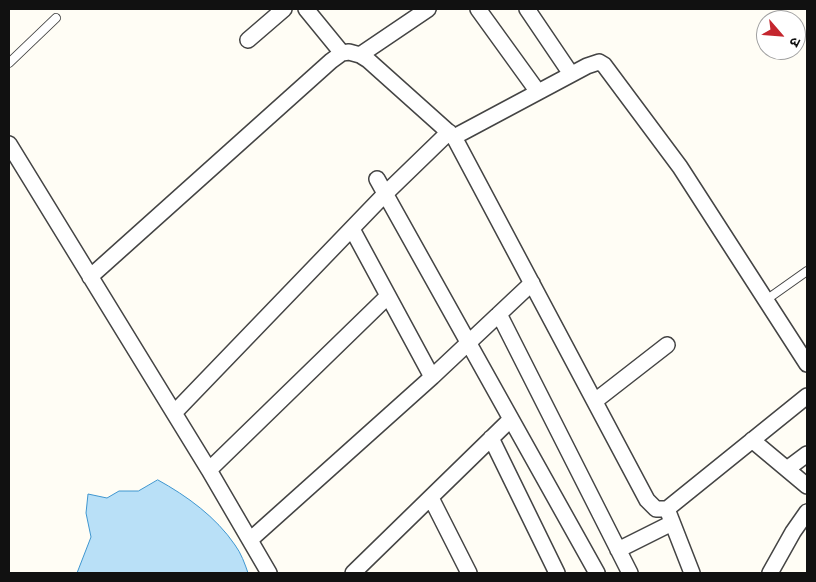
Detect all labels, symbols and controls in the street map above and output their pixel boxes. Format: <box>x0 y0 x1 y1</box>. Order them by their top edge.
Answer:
north arrow <box>756 10 806 60</box>
text: उ <box>784 34 804 50</box>

